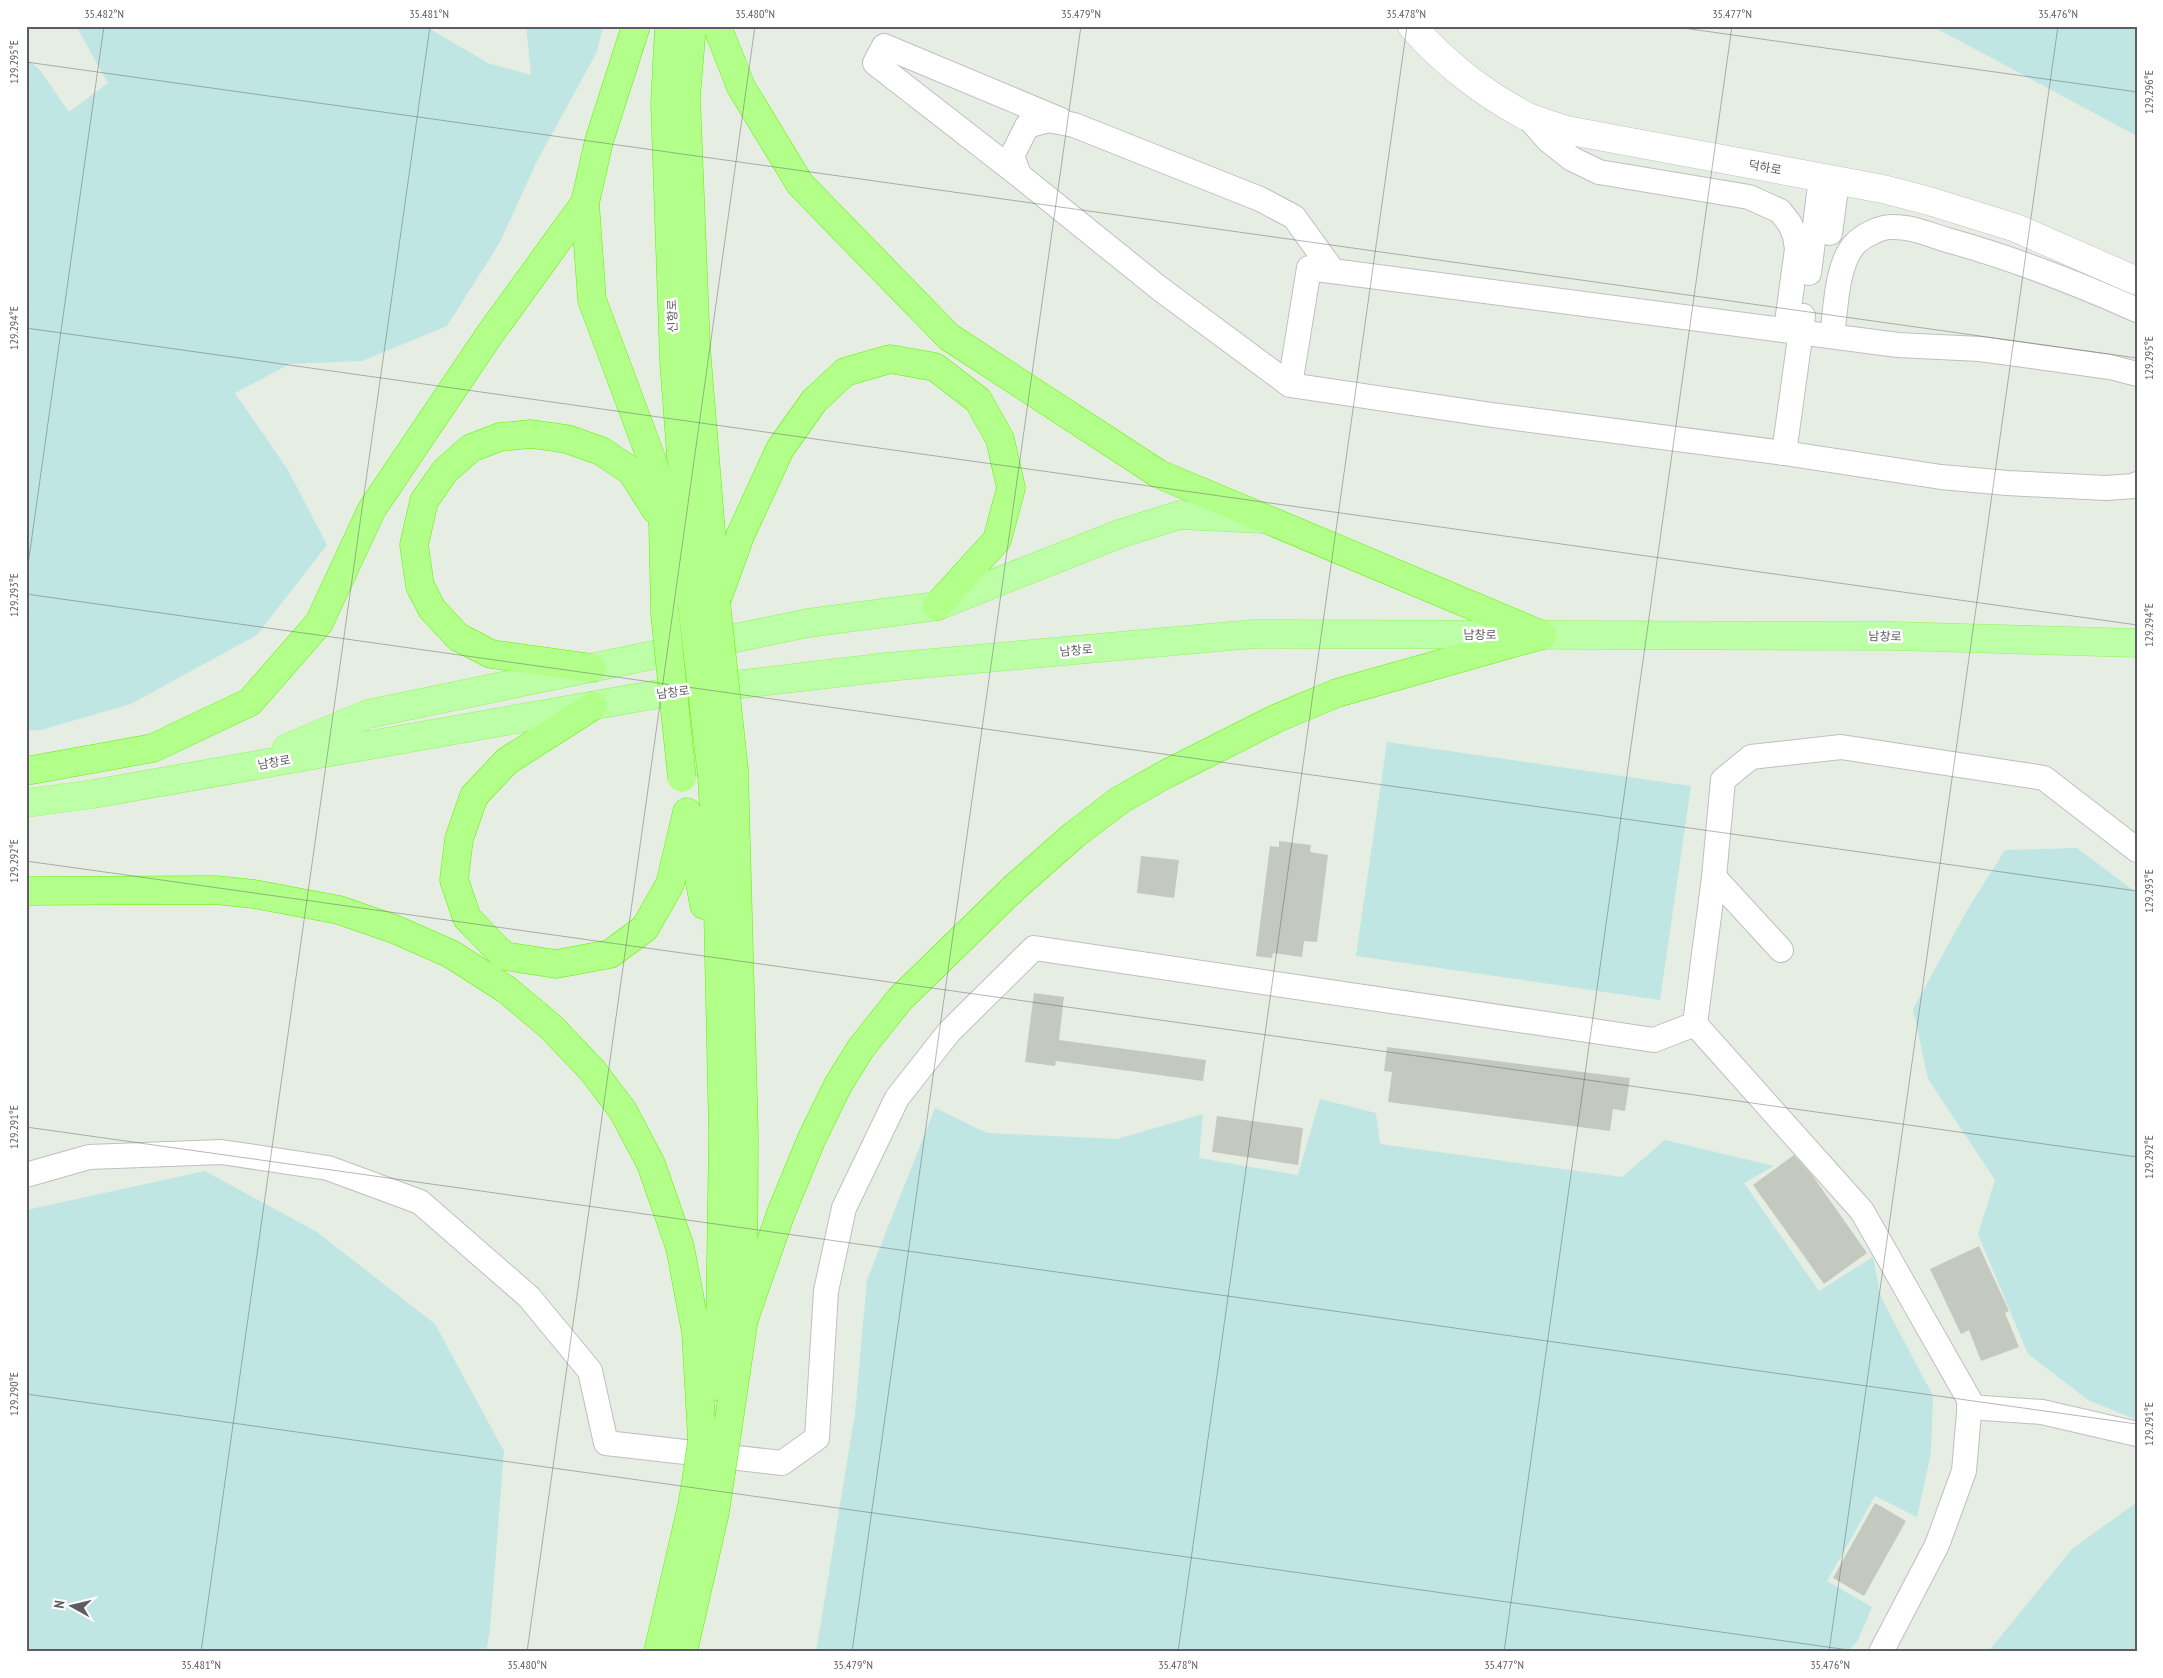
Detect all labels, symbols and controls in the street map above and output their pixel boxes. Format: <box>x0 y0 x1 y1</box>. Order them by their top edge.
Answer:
text: 35.482°N <box>84 6 124 21</box>
text: 35.481°N <box>409 6 449 21</box>
text: 35.480°N <box>735 6 775 21</box>
text: 35.479°N <box>1061 6 1101 21</box>
text: 35.478°N <box>1386 6 1426 21</box>
text: 35.477°N <box>1712 6 1752 21</box>
text: 35.476°N <box>2038 6 2078 21</box>
text: 129.295°E <box>6 40 21 84</box>
text: 129.296°E <box>2141 70 2156 114</box>
street label: 덕하로 <box>1747 157 1783 177</box>
street label: 신항로 <box>664 299 680 333</box>
text: 129.294°E <box>6 306 21 350</box>
text: 129.295°E <box>2141 336 2156 380</box>
text: 129.293°E <box>6 573 21 617</box>
text: 129.294°E <box>2141 603 2156 647</box>
street label: 남창로 <box>1463 627 1497 642</box>
street label: 남창로 <box>1868 628 1902 644</box>
street label: 남창로 <box>1059 641 1093 659</box>
street label: 남창로 <box>656 683 690 701</box>
street label: 남창로 <box>256 752 292 772</box>
text: 129.292°E <box>6 839 21 883</box>
text: 129.293°E <box>2141 869 2156 913</box>
text: 129.291°E <box>6 1105 21 1149</box>
text: 129.292°E <box>2141 1135 2156 1179</box>
text: 129.290°E <box>6 1372 21 1416</box>
text: 129.291°E <box>2141 1402 2156 1446</box>
north arrow <box>48 1580 98 1630</box>
text: N <box>50 1599 69 1609</box>
text: 35.481°N <box>181 1657 221 1672</box>
text: 35.480°N <box>507 1657 547 1672</box>
text: 35.479°N <box>833 1657 873 1672</box>
text: 35.478°N <box>1158 1657 1198 1672</box>
text: 35.477°N <box>1484 1657 1524 1672</box>
text: 35.476°N <box>1810 1657 1850 1672</box>

